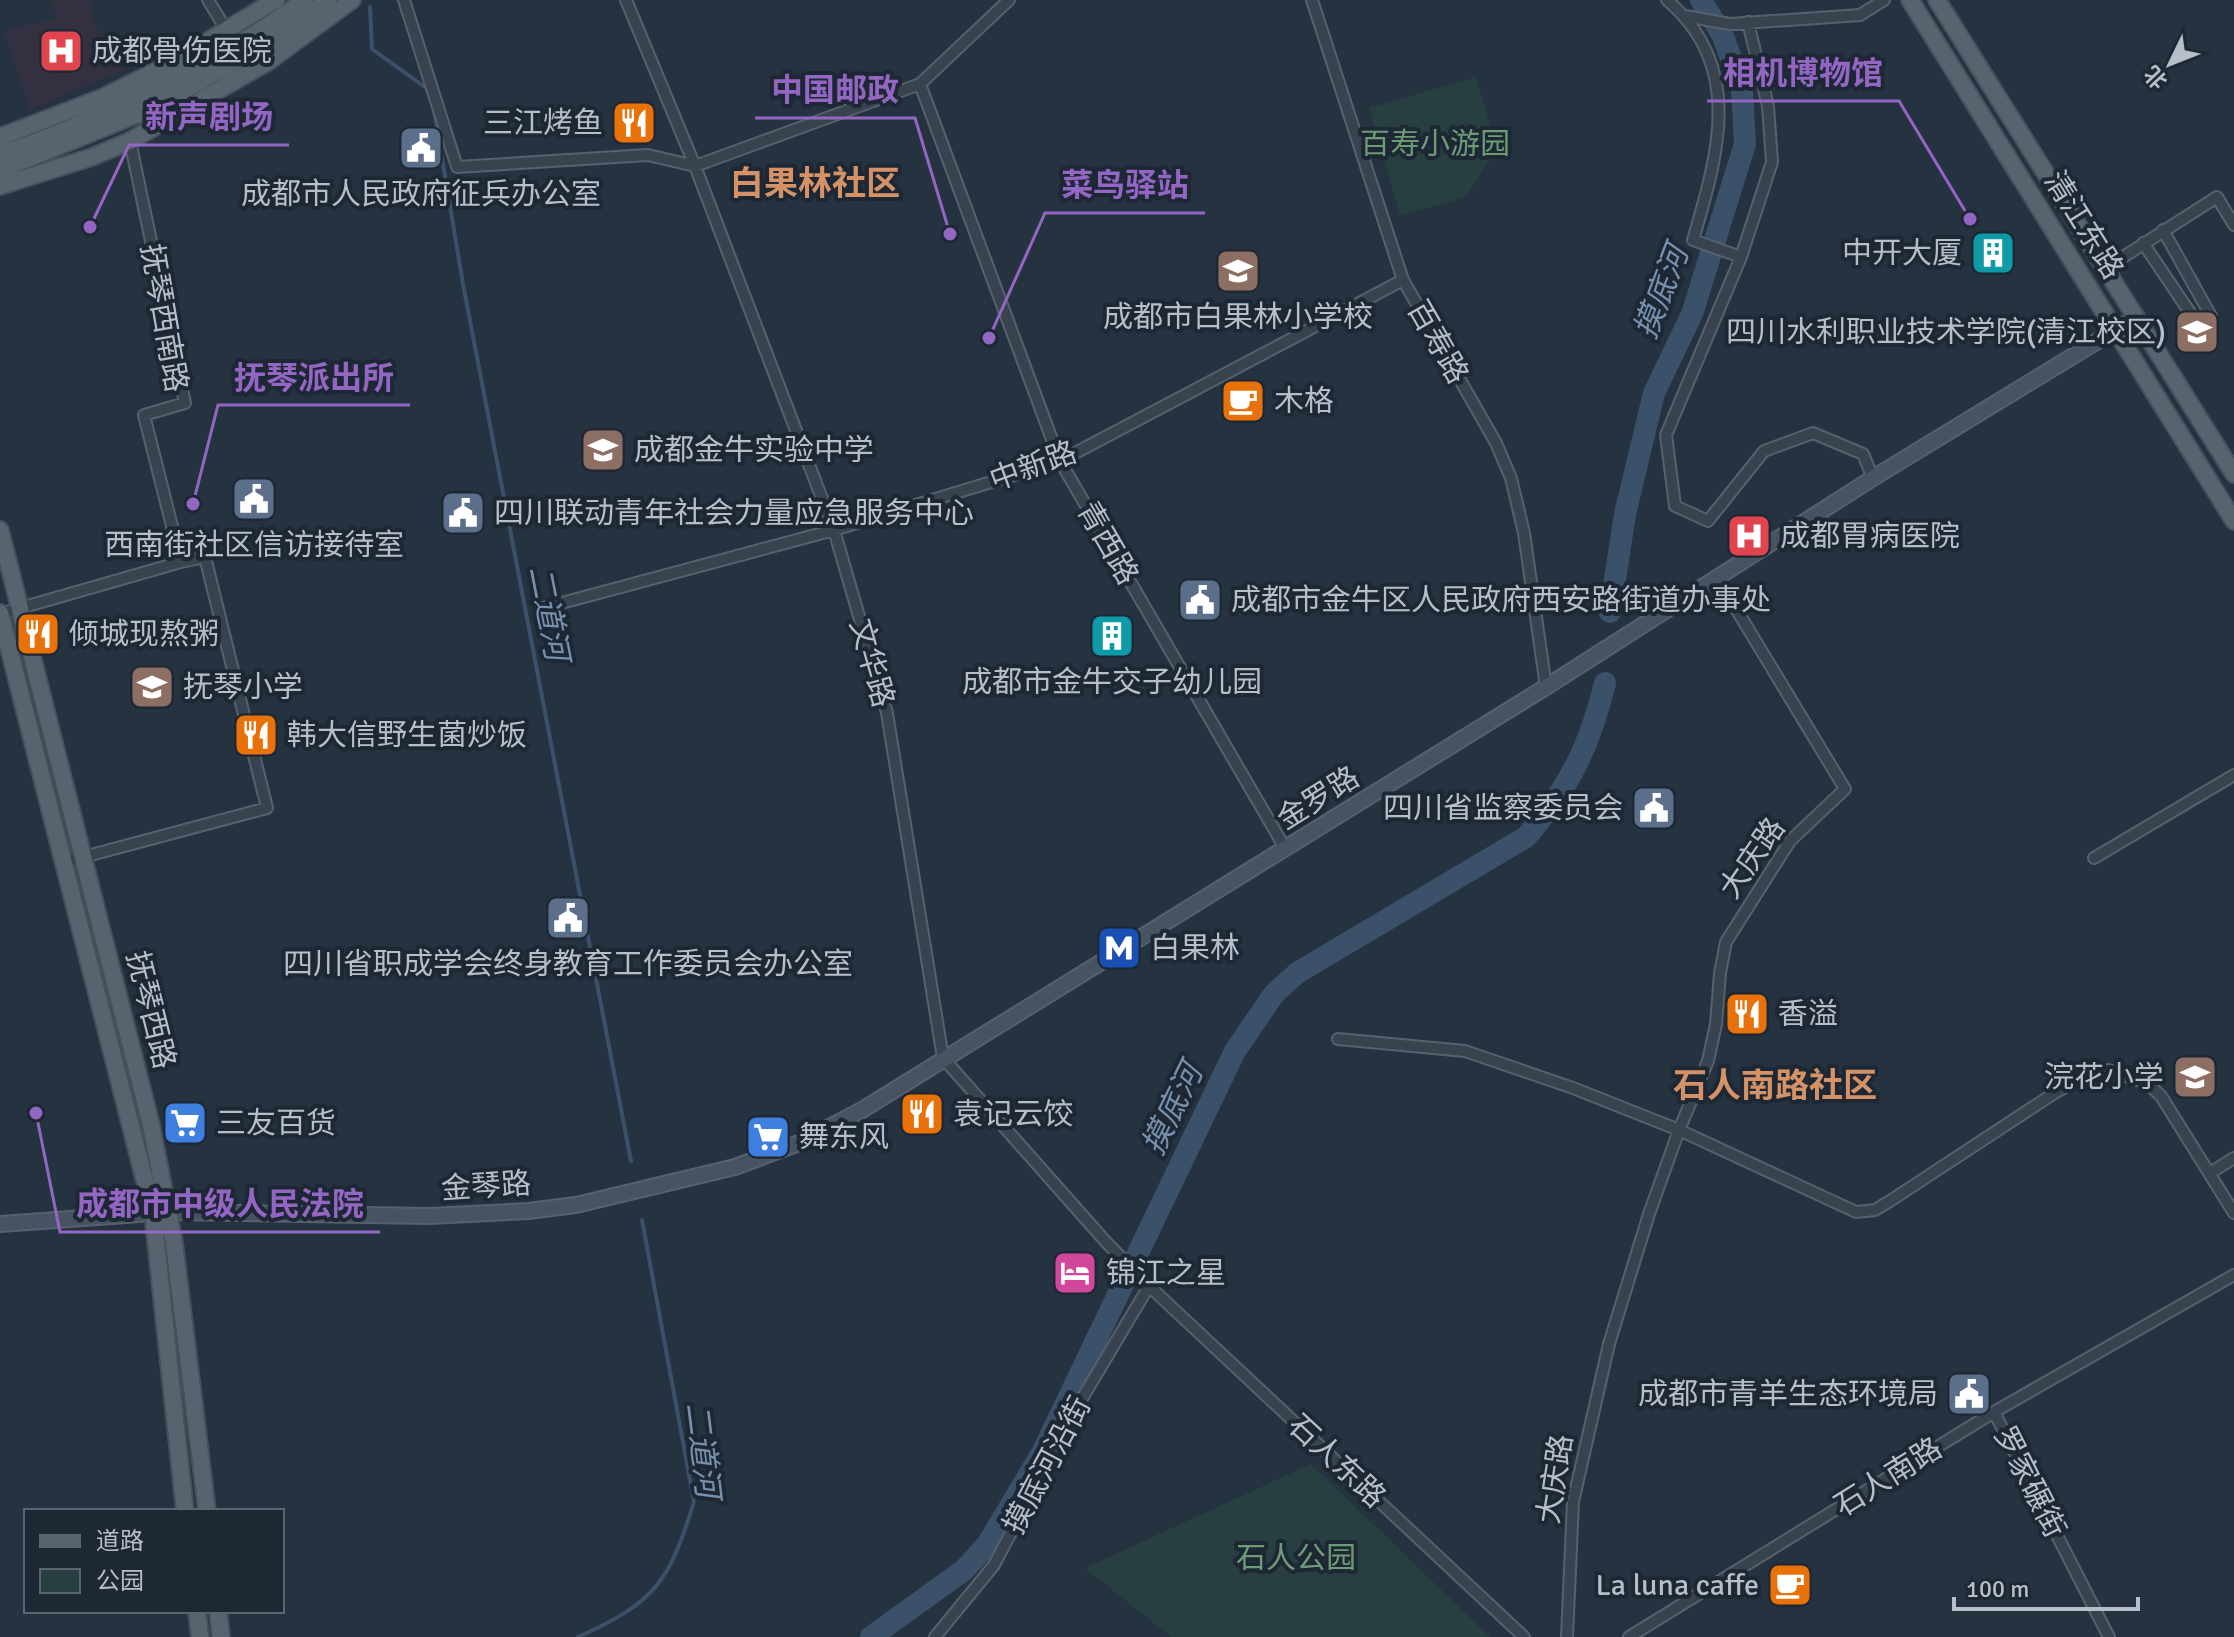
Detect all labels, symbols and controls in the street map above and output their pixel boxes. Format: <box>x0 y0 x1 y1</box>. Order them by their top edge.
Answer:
north arrow <box>2130 24 2210 104</box>
hospital icon: 成都骨伤医院 <box>37 27 85 75</box>
place label: 成都骨伤医院 <box>92 33 272 70</box>
callout: 相机博物馆 <box>1707 45 1899 101</box>
text: 相机博物馆 <box>1723 54 1883 93</box>
text: 北 <box>2138 60 2173 95</box>
callout: 中国邮政 <box>755 62 915 118</box>
text: 中国邮政 <box>771 71 899 110</box>
callout: 新声剧场 <box>129 89 289 145</box>
text: 新声剧场 <box>145 98 273 137</box>
restaurant icon: 三江烤鱼 <box>610 99 658 147</box>
place label: 三江烤鱼 <box>483 105 603 142</box>
public building icon: 成都市人民政府征兵办公室 <box>397 124 445 172</box>
park label: 百寿小游园 <box>1360 126 1510 163</box>
callout: 菜鸟驿站 <box>1045 157 1205 213</box>
district label: 白果林社区 <box>730 163 900 205</box>
street label: 清江东路 <box>2036 165 2131 286</box>
text: 菜鸟驿站 <box>1061 166 1189 205</box>
place label: 成都市人民政府征兵办公室 <box>241 176 601 213</box>
building icon: 中开大厦 <box>1969 229 2017 277</box>
water label: 摸底河 <box>1626 235 1699 344</box>
place label: 中开大厦 <box>1842 235 1962 272</box>
street label: 抚琴西南路 <box>132 241 195 395</box>
school or university icon: 成都市白果林小学校 <box>1214 247 1262 295</box>
street label: 百寿路 <box>1399 294 1476 390</box>
place label: 成都市白果林小学校 <box>1103 299 1373 336</box>
school or university icon: 四川水利职业技术学院(清江校区) <box>2173 308 2221 356</box>
place label: 四川水利职业技术学院(清江校区) <box>1726 314 2166 351</box>
callout: 抚琴派出所 <box>218 349 410 405</box>
text: 抚琴派出所 <box>234 359 394 398</box>
cafe icon: 木格 <box>1219 377 1267 425</box>
place label: 木格 <box>1274 383 1334 420</box>
school or university icon: 成都金牛实验中学 <box>579 426 627 474</box>
place label: 成都金牛实验中学 <box>634 432 874 469</box>
street label: 中新路 <box>985 434 1082 499</box>
public building icon: 西南街社区信访接待室 <box>230 475 278 523</box>
public building icon: 四川联动青年社会力量应急服务中心 <box>439 489 487 537</box>
place label: 四川联动青年社会力量应急服务中心 <box>494 495 974 532</box>
street label: 青西路 <box>1069 495 1146 591</box>
hospital icon: 成都胃病医院 <box>1725 512 1773 560</box>
place label: 成都胃病医院 <box>1780 518 1960 555</box>
place label: 西南街社区信访接待室 <box>104 527 404 564</box>
water label: 二道河 <box>520 562 578 670</box>
public building icon: 成都市金牛区人民政府西安路街道办事处 <box>1176 576 1224 624</box>
place label: 成都市金牛区人民政府西安路街道办事处 <box>1231 582 1771 619</box>
restaurant icon: 倾城现熬粥 <box>14 610 62 658</box>
building icon: 成都市金牛交子幼儿园 <box>1088 612 1136 660</box>
street label: 文华路 <box>841 615 902 711</box>
place label: 倾城现熬粥 <box>69 616 219 653</box>
school or university icon: 抚琴小学 <box>128 663 176 711</box>
place label: 成都市金牛交子幼儿园 <box>962 664 1262 701</box>
place label: 抚琴小学 <box>183 669 303 706</box>
restaurant icon: 韩大信野生菌炒饭 <box>232 711 280 759</box>
place label: 韩大信野生菌炒饭 <box>287 717 527 754</box>
street label: 金罗路 <box>1270 759 1366 838</box>
public building icon: 四川省监察委员会 <box>1630 784 1678 832</box>
place label: 四川省监察委员会 <box>1383 790 1623 827</box>
street label: 大庆路 <box>1711 811 1793 906</box>
public building icon: 四川省职成学会终身教育工作委员会办公室 <box>544 894 592 942</box>
metro station icon: 白果林 <box>1095 924 1143 972</box>
place label: 白果林 <box>1150 930 1240 967</box>
place label: 四川省职成学会终身教育工作委员会办公室 <box>283 946 853 983</box>
street label: 抚琴西路 <box>118 947 183 1073</box>
restaurant icon: 香溢 <box>1723 990 1771 1038</box>
place label: 香溢 <box>1778 996 1838 1033</box>
water label: 摸底河 <box>1134 1052 1214 1161</box>
school or university icon: 浣花小学 <box>2171 1053 2219 1101</box>
place label: 浣花小学 <box>2044 1059 2164 1096</box>
district label: 石人南路社区 <box>1673 1065 1877 1107</box>
restaurant icon: 袁记云饺 <box>898 1090 946 1138</box>
place label: 袁记云饺 <box>953 1096 1073 1133</box>
supermarket icon: 三友百货 <box>161 1099 209 1147</box>
place label: 三友百货 <box>216 1105 336 1142</box>
supermarket icon: 舞东风 <box>744 1113 792 1161</box>
place label: 舞东风 <box>799 1119 889 1156</box>
street label: 金琴路 <box>440 1165 532 1208</box>
callout: 成都市中级人民法院 <box>60 1176 380 1232</box>
text: 成都市中级人民法院 <box>76 1185 364 1224</box>
hotel icon: 锦江之星 <box>1051 1249 1099 1297</box>
place label: 锦江之星 <box>1106 1255 1226 1292</box>
public building icon: 成都市青羊生态环境局 <box>1945 1370 1993 1418</box>
place label: 成都市青羊生态环境局 <box>1638 1376 1938 1413</box>
street label: 摸底河沿街 <box>996 1390 1099 1540</box>
water label: 二道河 <box>677 1400 728 1506</box>
street label: 石人东路 <box>1280 1407 1393 1516</box>
street label: 罗家碾街 <box>1986 1420 2073 1544</box>
street label: 石人南路 <box>1828 1430 1949 1525</box>
street label: 大庆路 <box>1530 1432 1581 1526</box>
legend <box>24 1509 284 1613</box>
text: 道路 <box>96 1526 144 1556</box>
park label: 石人公园 <box>1236 1540 1356 1577</box>
cafe icon: La luna caffe <box>1766 1561 1814 1609</box>
scale bar <box>1954 1561 2138 1611</box>
text: 公园 <box>96 1566 144 1596</box>
place label: La luna caffe <box>1595 1567 1759 1604</box>
text: 100 m <box>1966 1574 2029 1604</box>

